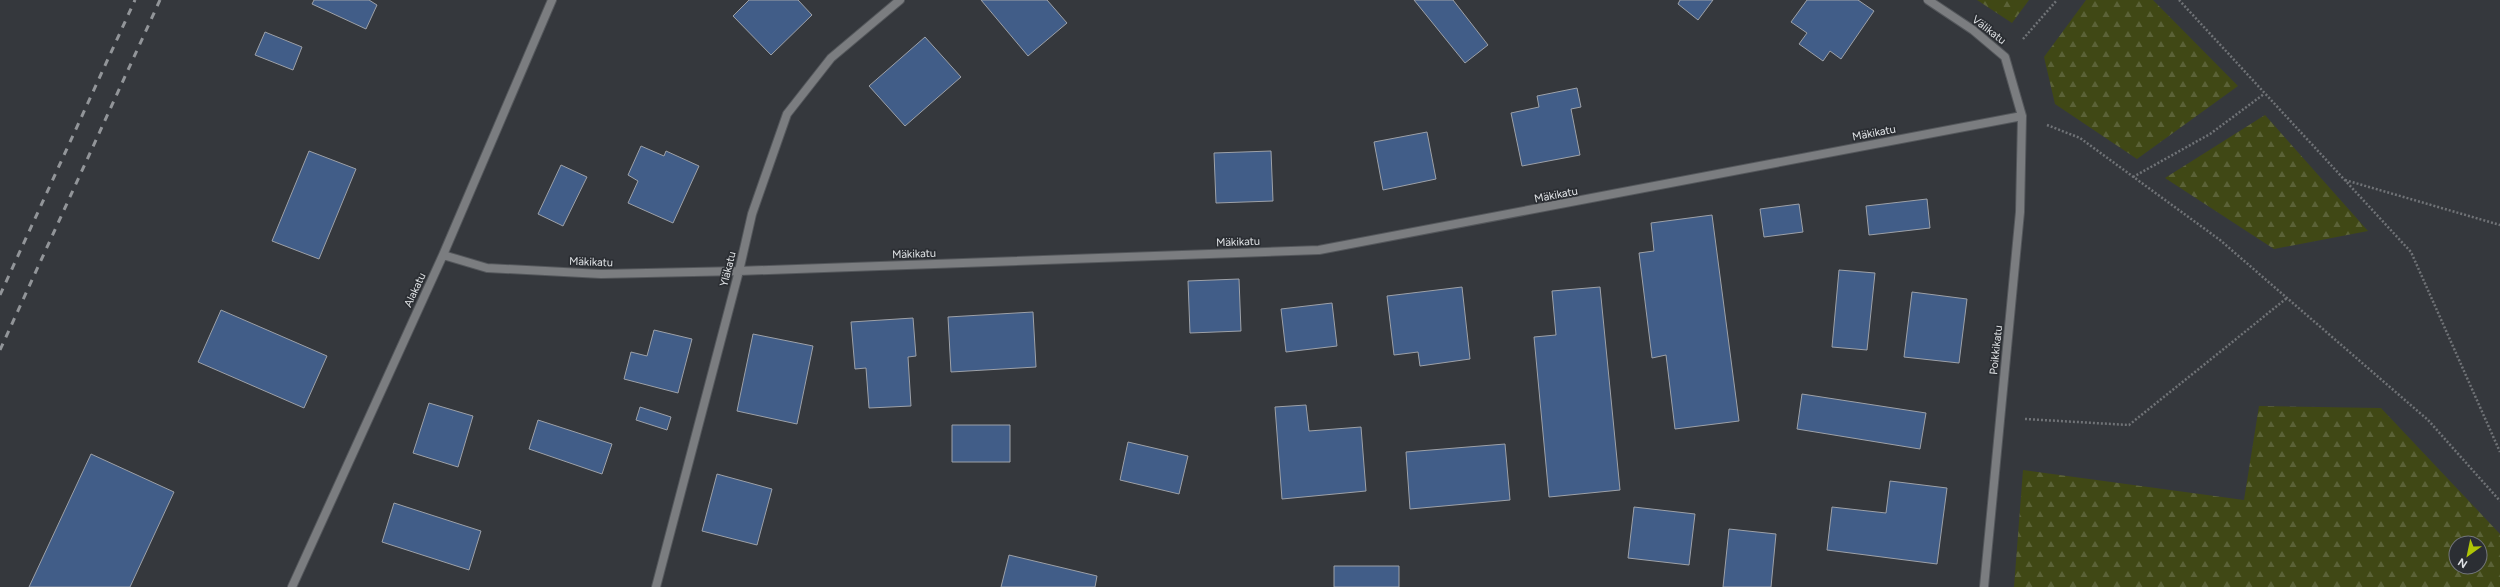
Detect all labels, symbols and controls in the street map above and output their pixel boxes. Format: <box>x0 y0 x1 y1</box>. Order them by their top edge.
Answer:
street label: Välikatu <box>1970 13 2008 47</box>
street label: Mäkikatu <box>1851 122 1897 144</box>
street label: Mäkikatu <box>1533 184 1579 206</box>
street label: Mäkikatu <box>1216 235 1260 249</box>
street label: Mäkikatu <box>892 247 936 261</box>
street label: Yläkatu <box>717 250 739 288</box>
street label: Mäkikatu <box>569 255 613 269</box>
street label: Alakatu <box>401 271 429 309</box>
street label: Poikkikatu <box>1987 325 2005 375</box>
north arrow <box>2448 535 2488 575</box>
text: N <box>2456 555 2470 571</box>

